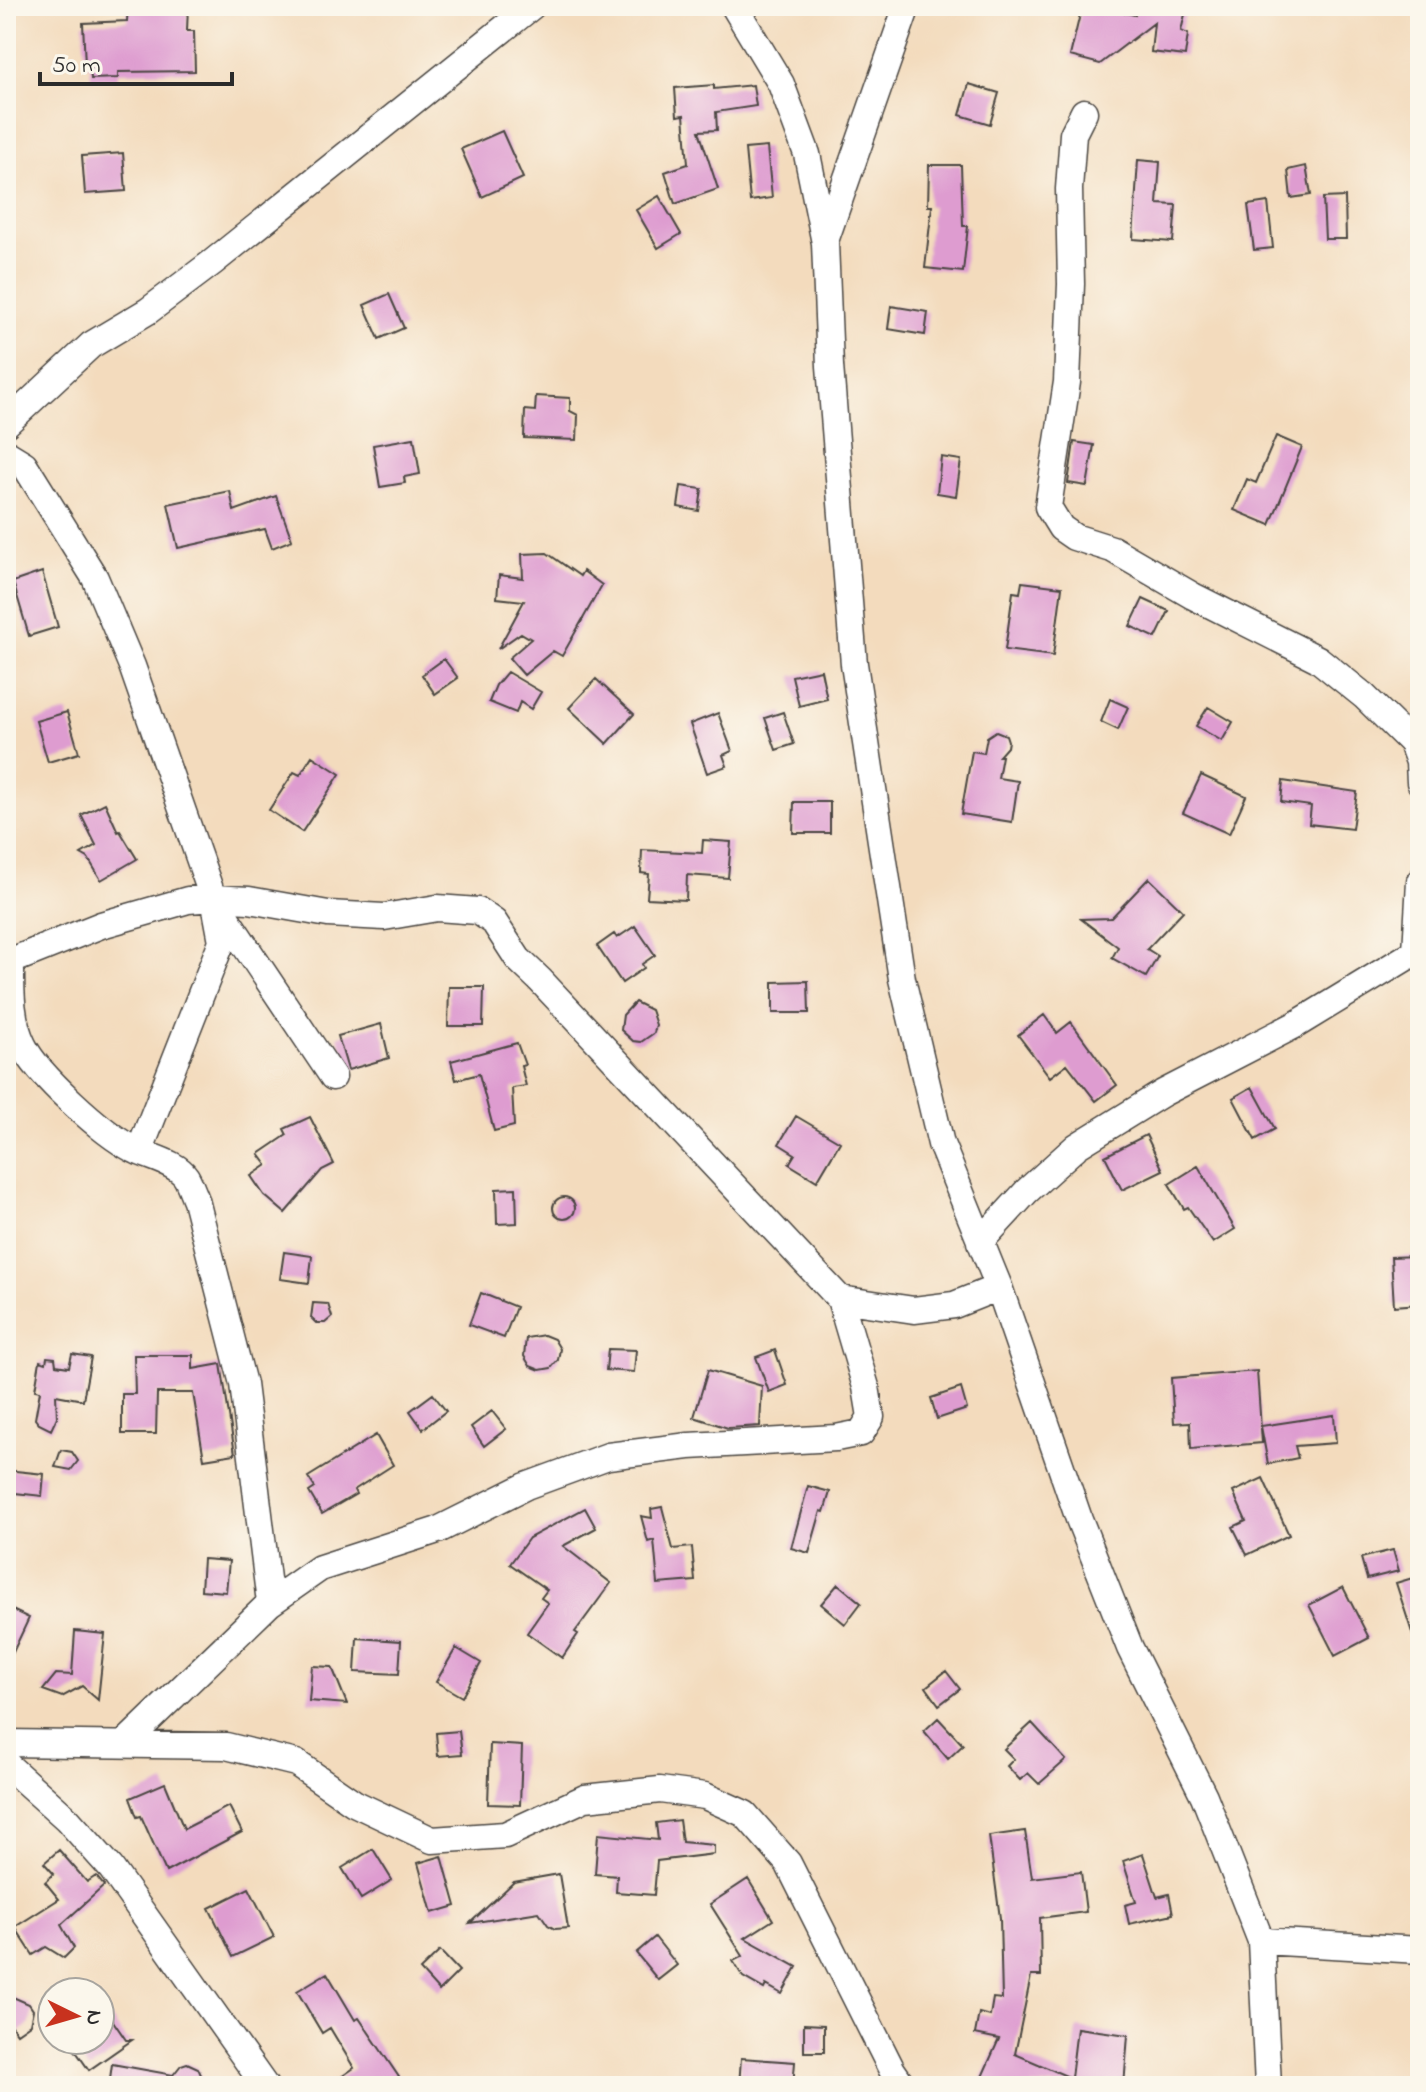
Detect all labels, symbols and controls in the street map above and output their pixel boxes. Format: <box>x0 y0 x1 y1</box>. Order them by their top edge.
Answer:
scale bar <box>40 36 232 86</box>
text: 50 m <box>52 49 101 84</box>
north arrow <box>36 1976 116 2056</box>
text: N <box>76 2009 110 2026</box>

